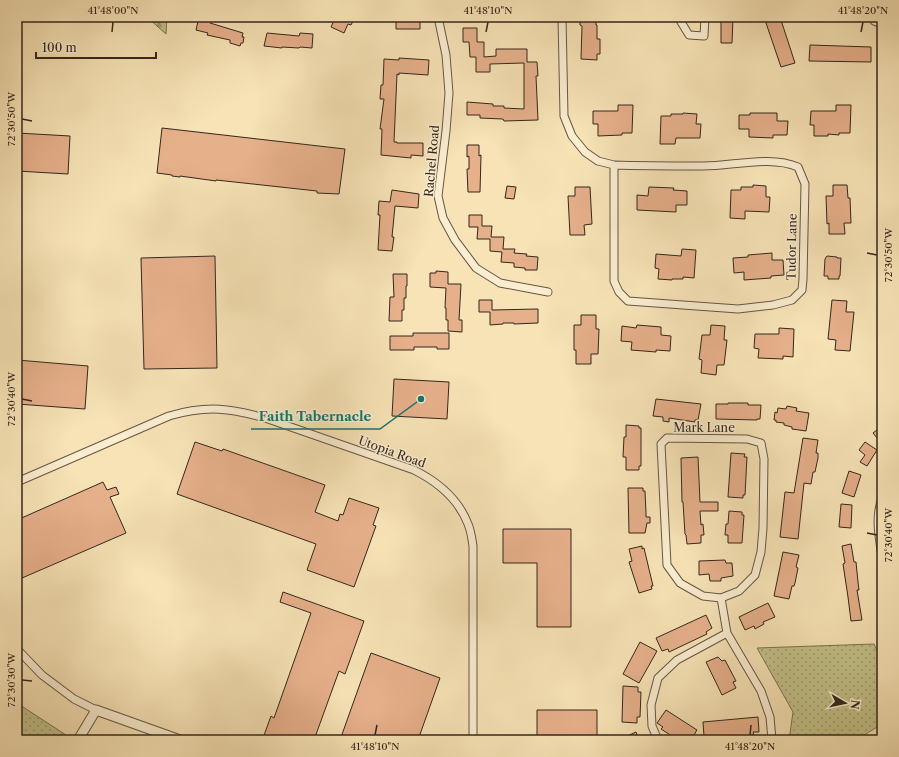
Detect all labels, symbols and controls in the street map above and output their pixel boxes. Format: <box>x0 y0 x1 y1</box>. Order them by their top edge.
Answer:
text: 41°48'00"N <box>87 4 139 17</box>
text: 41°48'10"N <box>464 4 512 17</box>
text: 41°48'20"N <box>838 4 888 17</box>
scale bar <box>36 34 156 60</box>
text: 100 m <box>42 40 77 55</box>
text: 72°30'50"W <box>5 91 18 146</box>
street label: Rachel Road <box>421 124 442 198</box>
street label: Tudor Lane <box>783 213 800 281</box>
text: 72°30'50"W <box>882 227 895 282</box>
text: 72°30'40"W <box>5 371 18 426</box>
callout: Faith Tabernacle <box>251 404 380 429</box>
text: Faith Tabernacle <box>259 408 371 424</box>
street label: Mark Lane <box>673 420 735 435</box>
street label: Utopia Road <box>356 432 429 471</box>
text: 72°30'40"W <box>882 507 895 562</box>
text: 72°30'30"W <box>5 652 18 707</box>
north arrow <box>825 683 865 723</box>
text: N <box>847 699 863 711</box>
text: 41°48'10"N <box>351 740 399 753</box>
text: 41°48'20"N <box>725 740 775 753</box>

